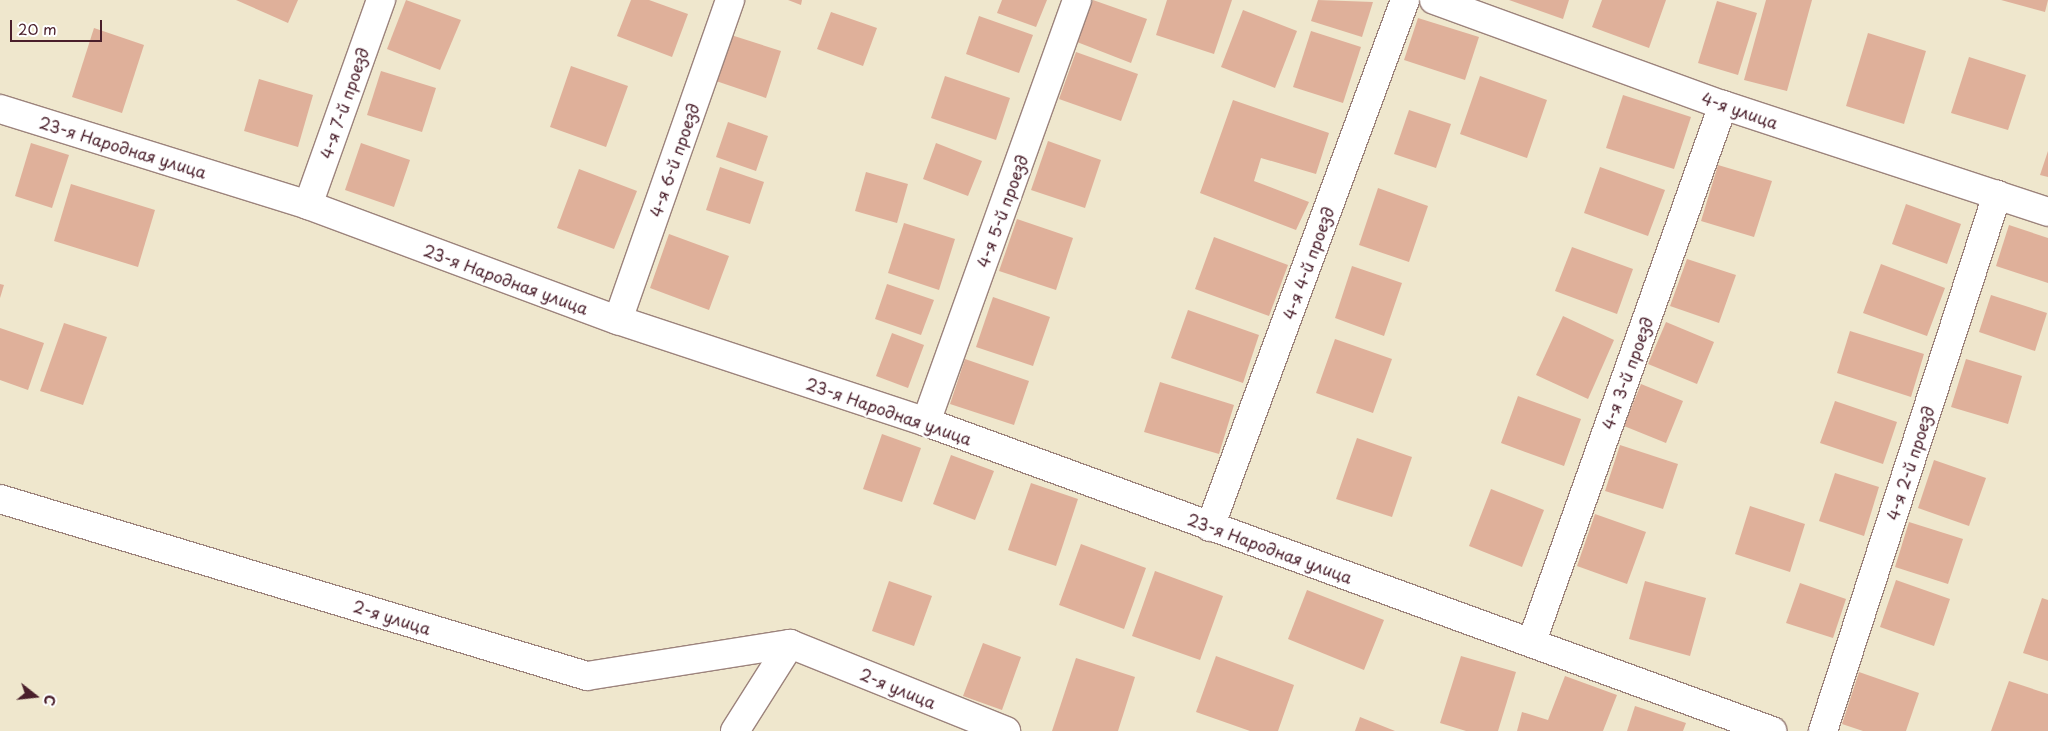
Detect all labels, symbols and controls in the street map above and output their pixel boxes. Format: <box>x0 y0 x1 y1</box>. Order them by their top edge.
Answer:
scale bar <box>12 10 105 42</box>
text: 20 m <box>18 17 57 40</box>
street label: 4-я 7-й проезд <box>316 45 372 161</box>
street label: 4-я улица <box>1699 88 1781 132</box>
street label: 4-я 6-й проезд <box>645 100 703 220</box>
street label: 23-я Народная улица <box>36 112 210 182</box>
street label: 4-я 5-й проезд <box>973 152 1031 270</box>
street label: 4-я 4-й проезд <box>1279 204 1337 322</box>
street label: 23-я Народная улица <box>420 240 592 318</box>
street label: 4-я 3-й проезд <box>1598 314 1656 432</box>
street label: 23-я Народная улица <box>803 373 975 449</box>
street label: 4-я 2-й проезд <box>1882 403 1938 523</box>
street label: 23-я Народная улица <box>1184 509 1356 587</box>
street label: 2-я улица <box>351 596 433 638</box>
street label: 2-я улица <box>857 664 939 712</box>
north arrow <box>10 671 60 721</box>
text: С <box>38 692 61 708</box>

